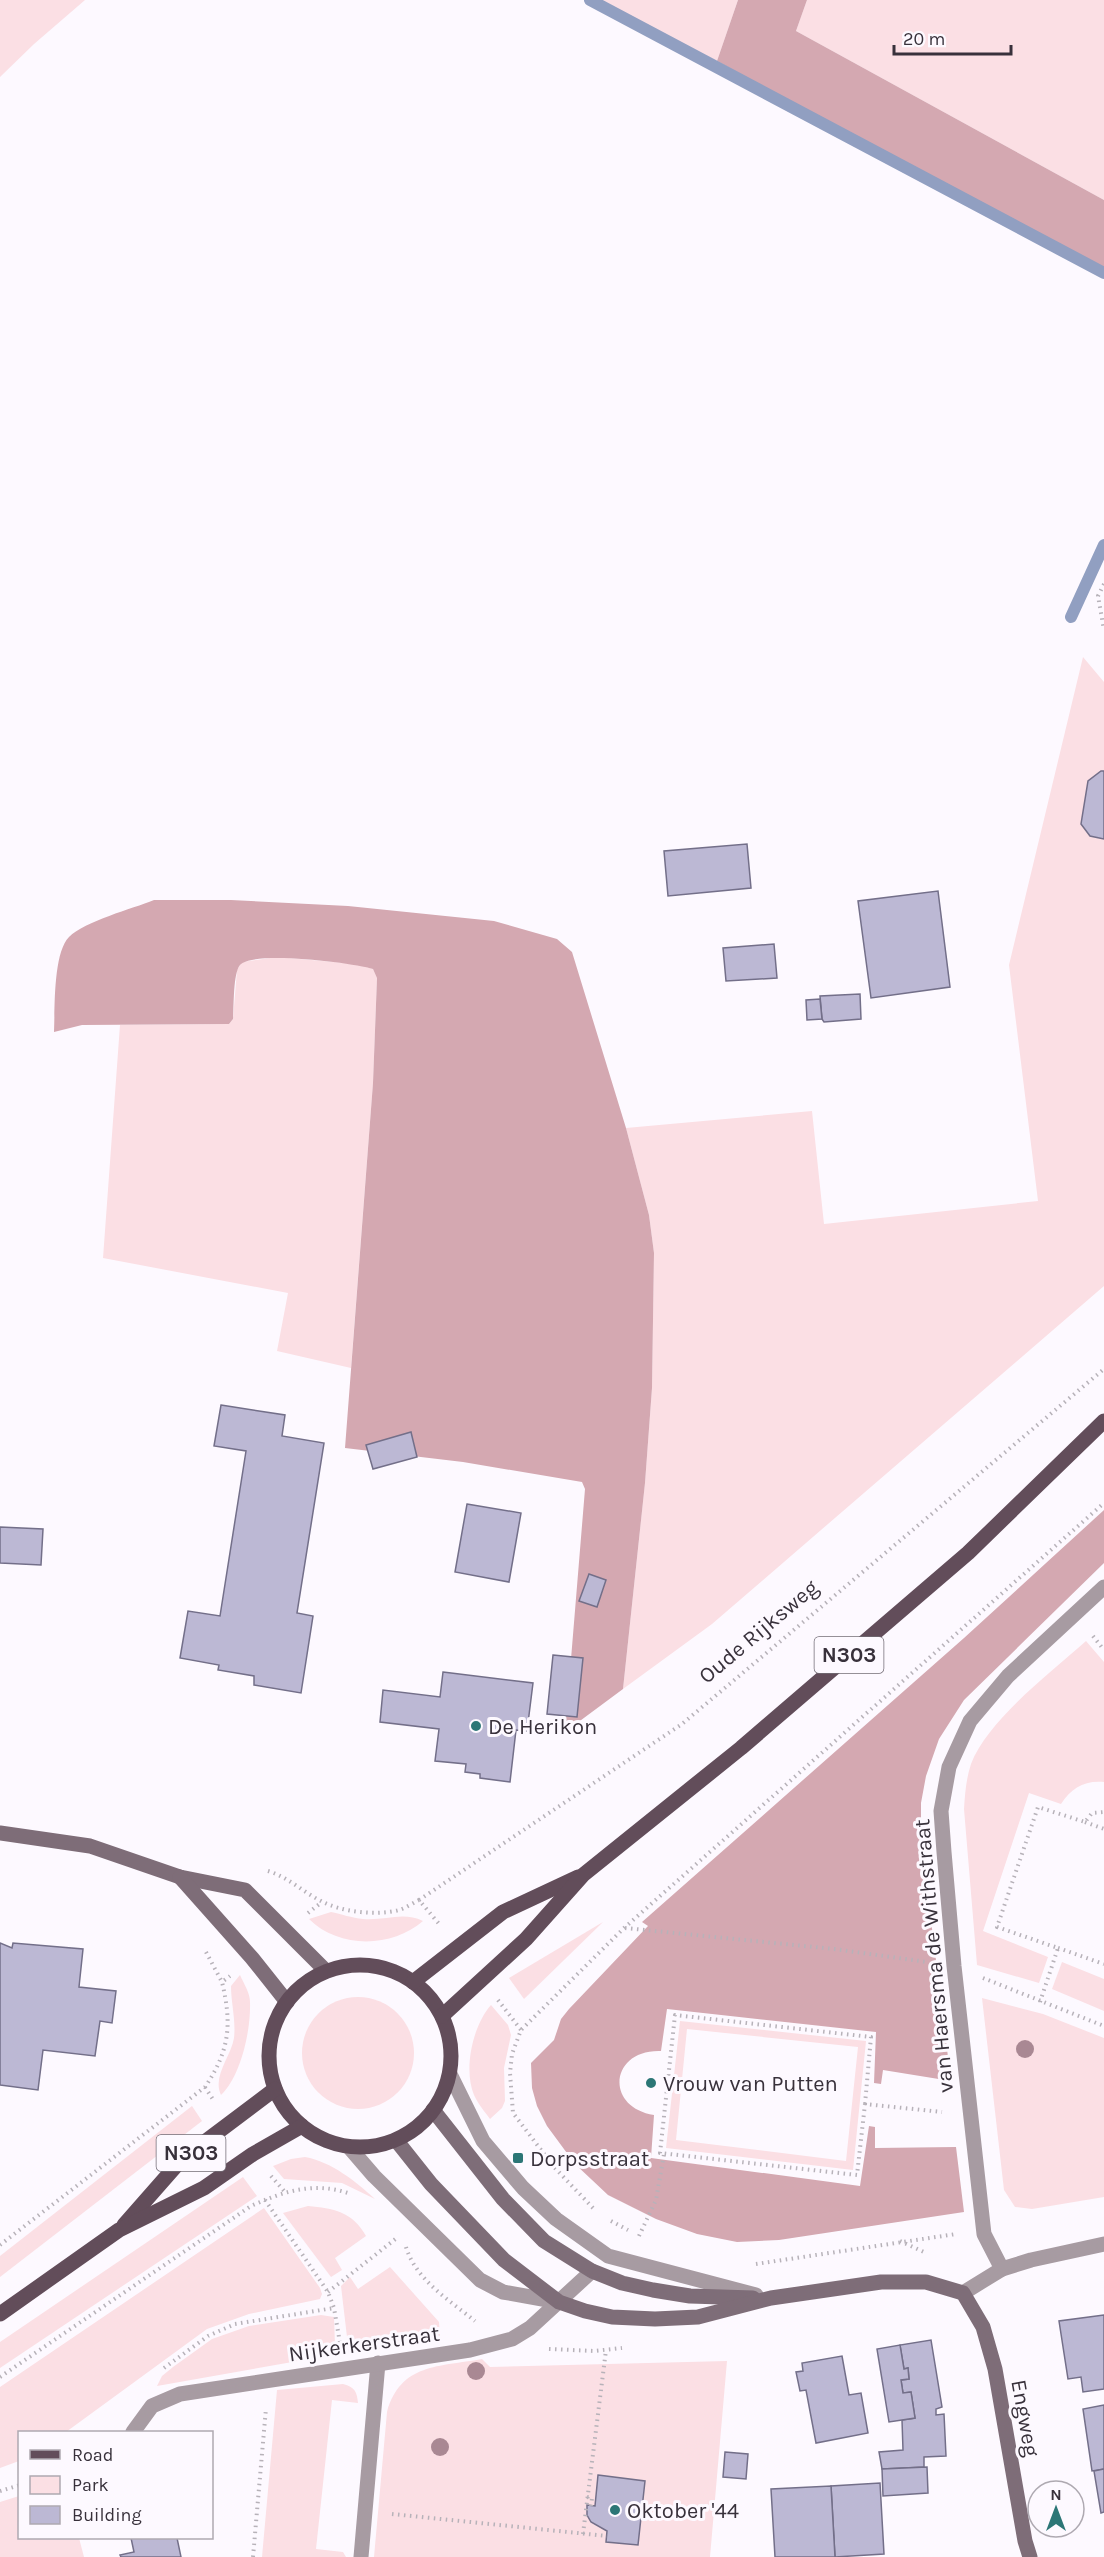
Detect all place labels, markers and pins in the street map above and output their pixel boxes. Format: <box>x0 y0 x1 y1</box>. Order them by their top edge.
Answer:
place label: De Herikon <box>488 1714 597 1740</box>
marker: De Herikon <box>469 1719 483 1733</box>
place label: Vrouw van Putten <box>663 2071 838 2097</box>
marker: Vrouw van Putten <box>644 2076 658 2090</box>
place label: Dorpsstraat <box>530 2146 649 2172</box>
marker: Dorpsstraat <box>511 2151 525 2165</box>
place label: Oktober '44 <box>627 2498 739 2524</box>
marker: Oktober '44 <box>608 2503 622 2517</box>

